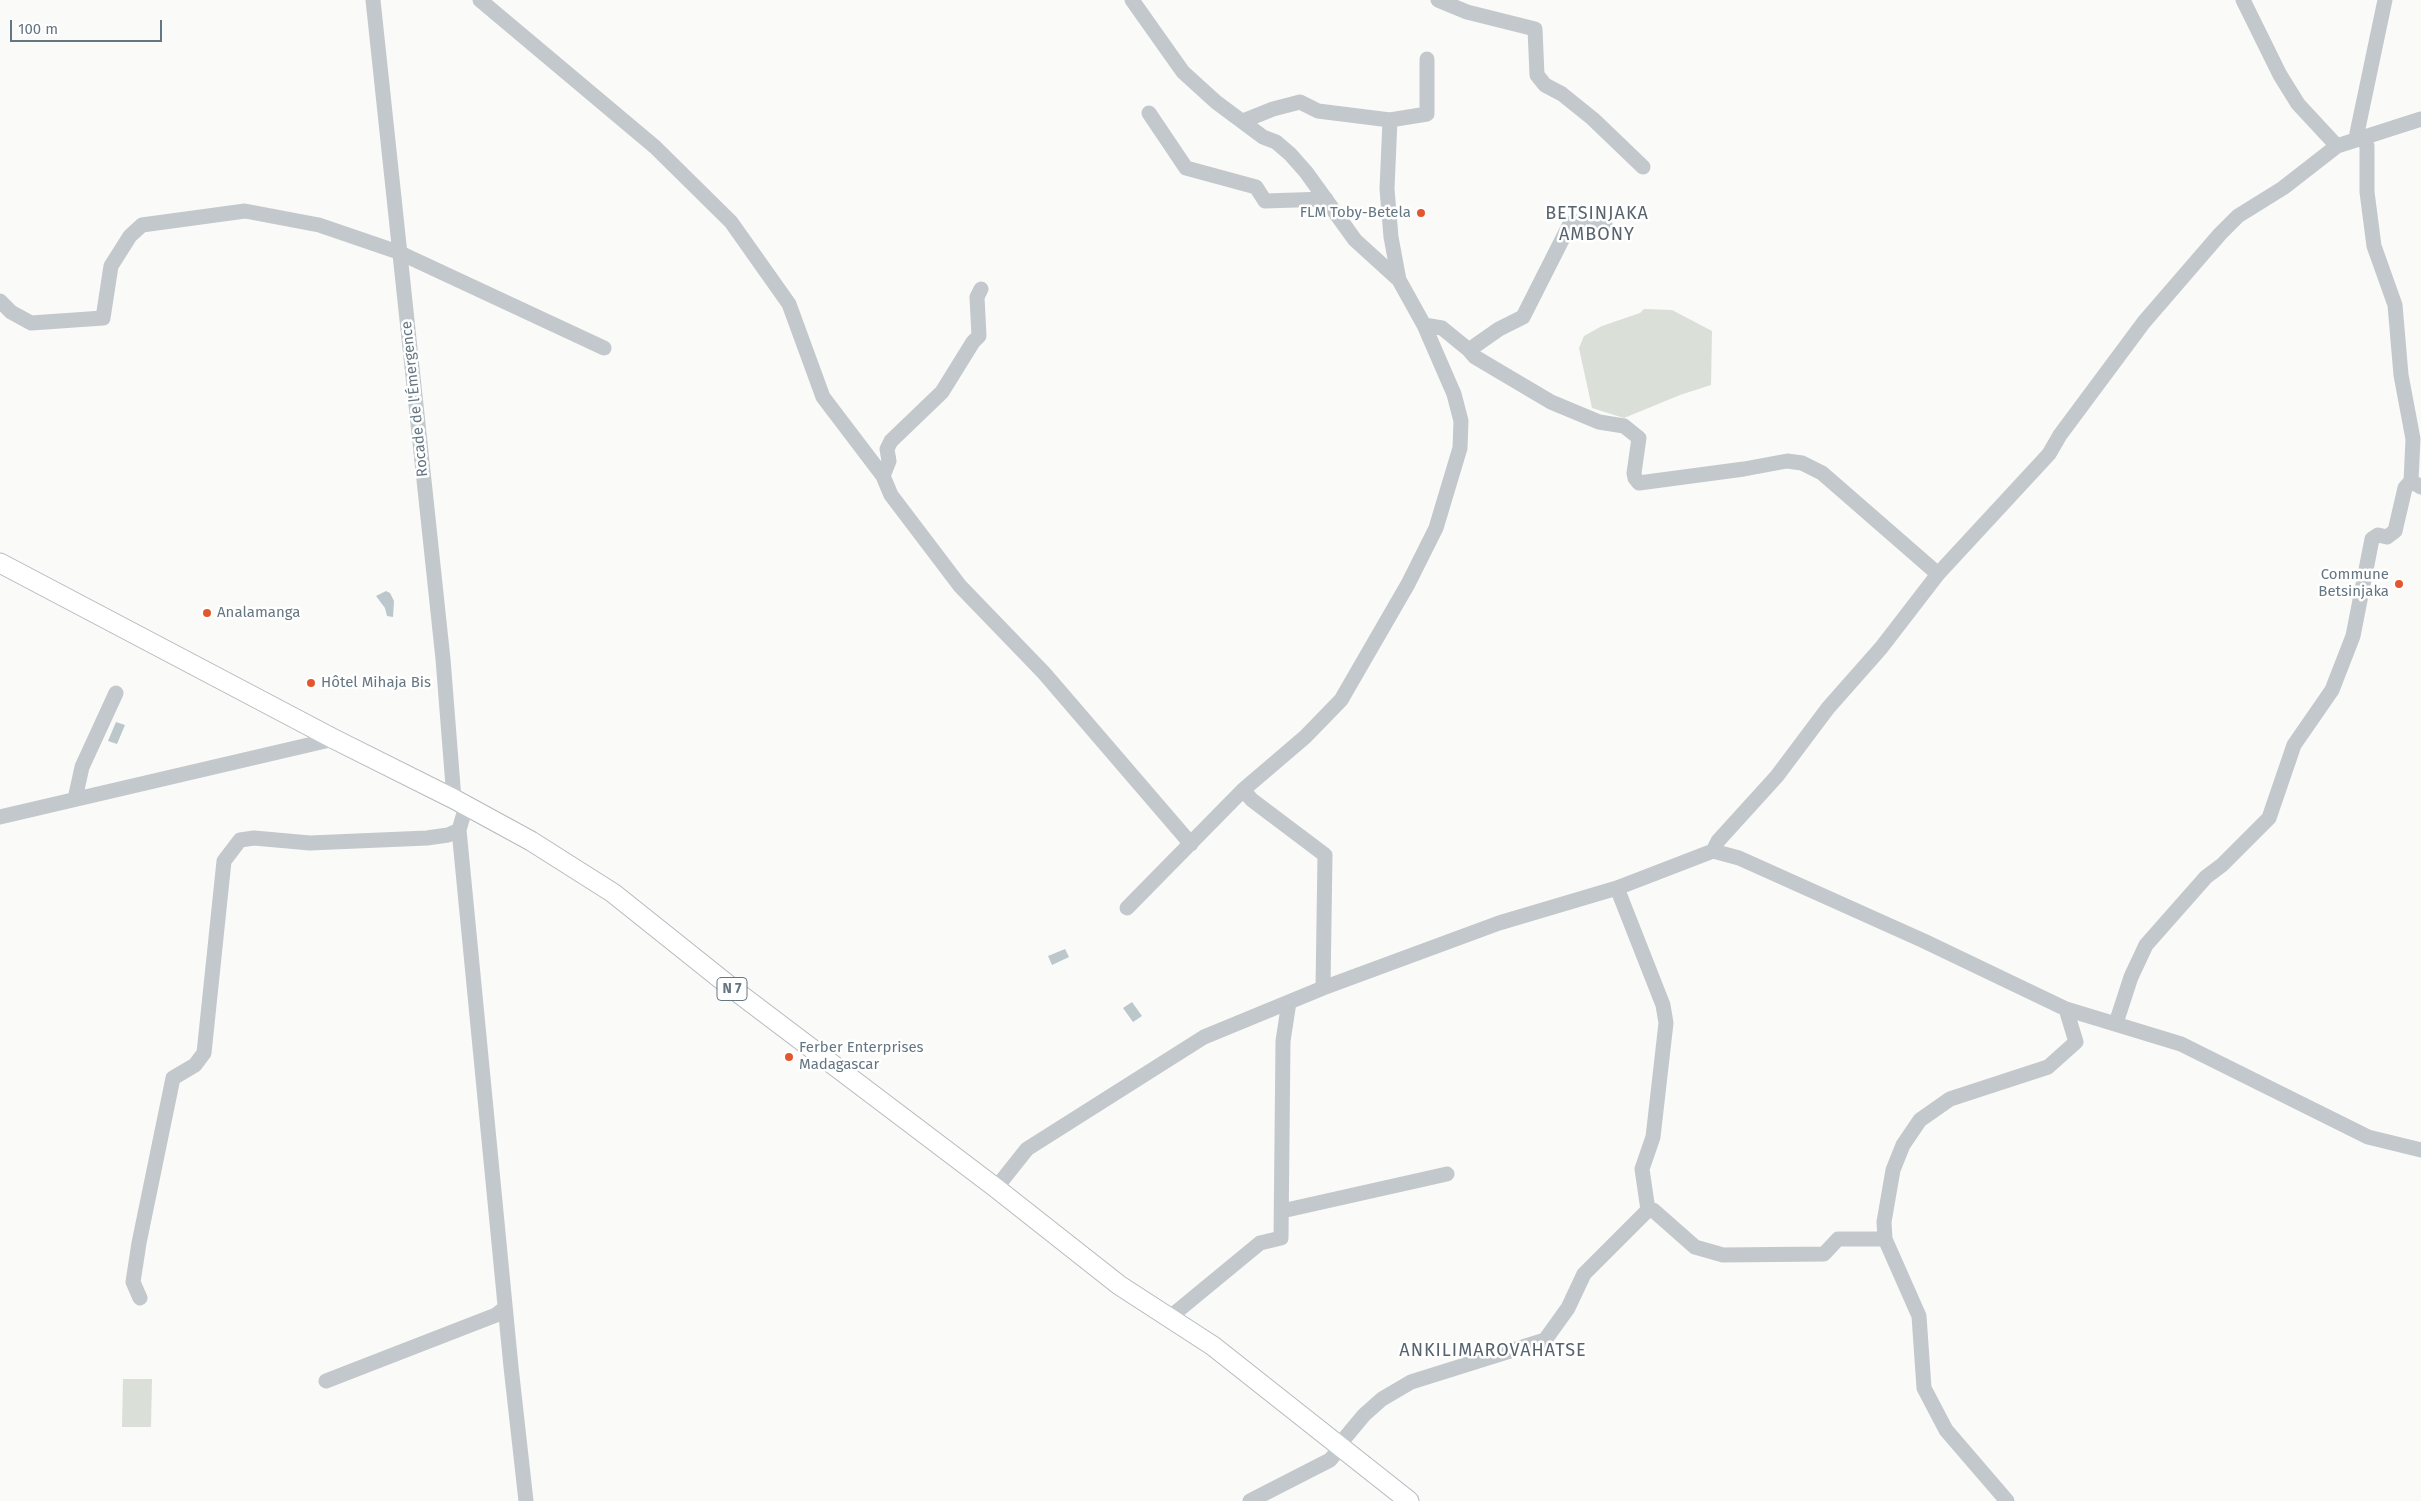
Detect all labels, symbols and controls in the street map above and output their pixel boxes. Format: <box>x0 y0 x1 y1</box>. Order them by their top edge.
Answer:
scale bar <box>12 10 165 42</box>
text: 100 m <box>18 20 58 38</box>
district label: BETSINJAKA AMBONY <box>1544 203 1650 245</box>
place label: FLM Toby-Betela <box>1300 204 1411 222</box>
marker: FLM Toby-Betela <box>1415 207 1427 219</box>
street label: Rocade de l'Émergence <box>398 320 432 478</box>
place label: Commune Betsinjaka <box>2318 566 2389 601</box>
marker: Commune Betsinjaka <box>2393 578 2405 590</box>
place label: Analamanga <box>217 604 300 622</box>
marker: Analamanga <box>201 607 213 619</box>
place label: Hôtel Mihaja Bis <box>321 674 431 692</box>
marker: Hôtel Mihaja Bis <box>305 677 317 689</box>
road number: N 7 <box>717 978 747 1001</box>
place label: Ferber Enterprises Madagascar <box>799 1039 924 1074</box>
marker: Ferber Enterprises Madagascar <box>783 1051 795 1063</box>
district label: ANKILIMAROVAHATSE <box>1397 1340 1589 1362</box>

